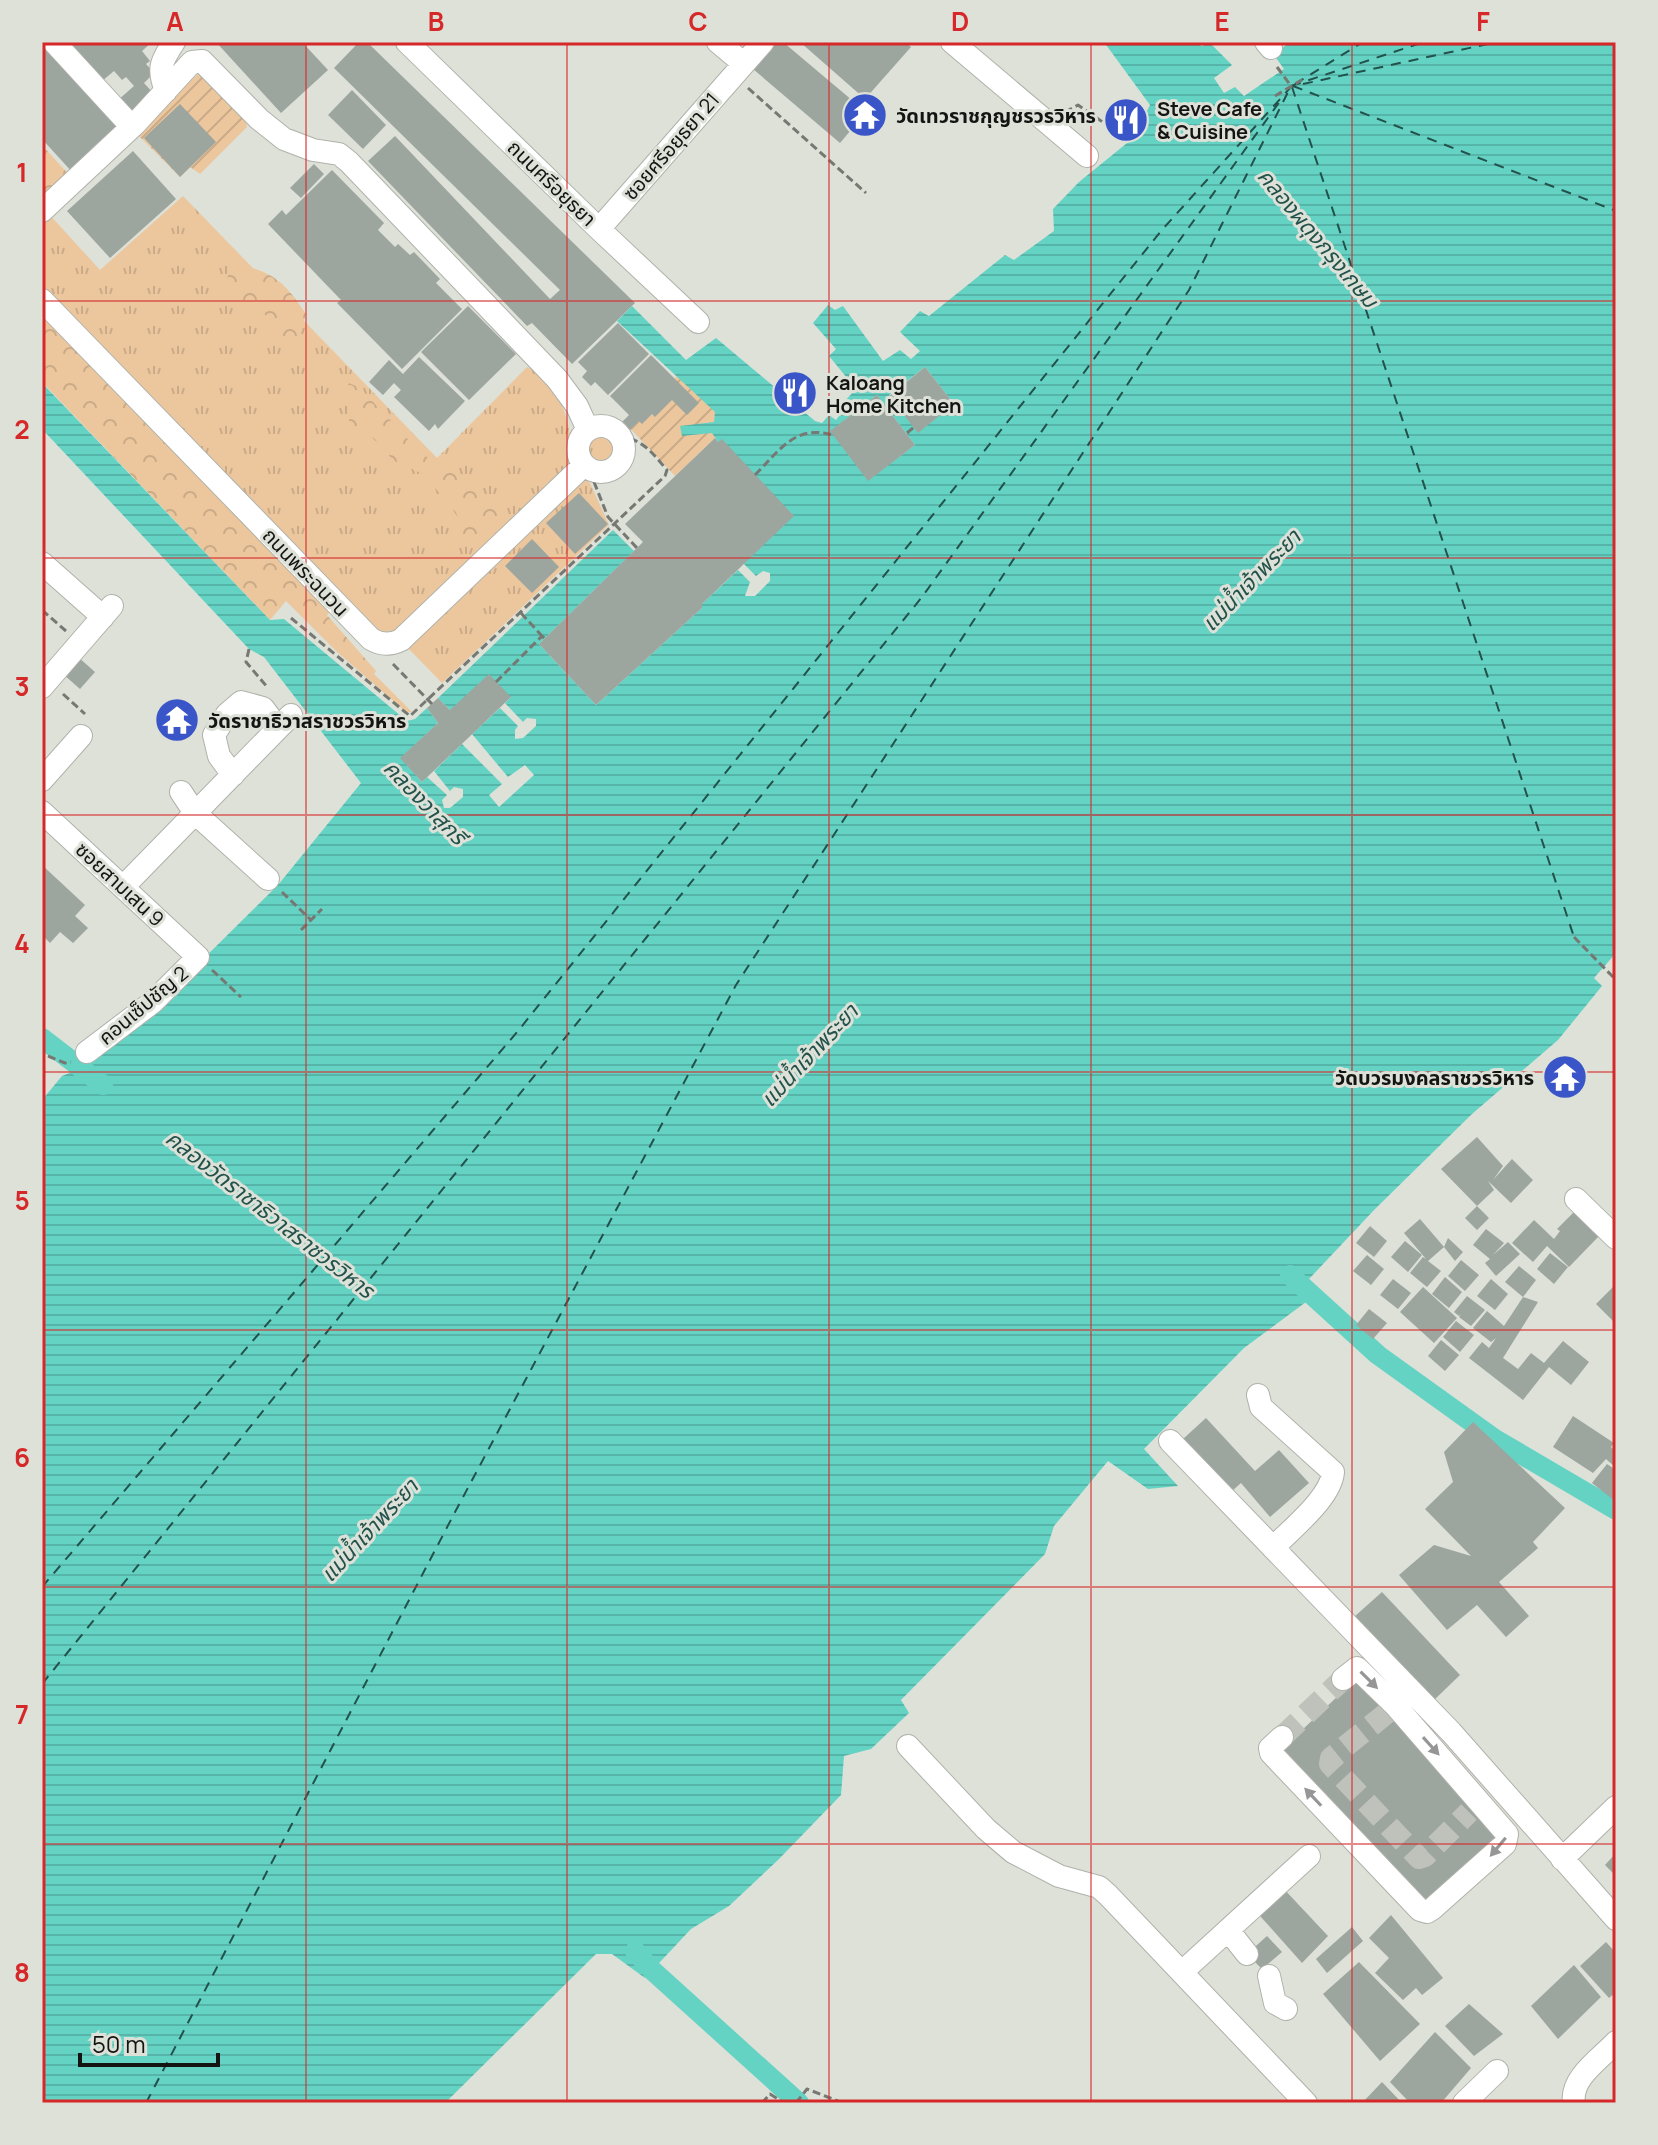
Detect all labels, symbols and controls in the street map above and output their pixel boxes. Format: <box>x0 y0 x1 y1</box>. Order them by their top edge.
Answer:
text: A <box>166 3 184 39</box>
text: B <box>428 3 444 39</box>
text: C <box>688 3 708 39</box>
text: D <box>951 3 969 39</box>
text: E <box>1214 3 1230 39</box>
text: F <box>1476 3 1490 39</box>
street label: ซอยศรีอยุธยา 21 <box>617 86 725 206</box>
temple icon: วัดเทวราชกุญชรวรวิหาร <box>841 91 889 139</box>
place label: Steve Cafe & Cuisine <box>1157 95 1262 145</box>
restaurant icon: Steve Cafe & Cuisine <box>1102 96 1150 144</box>
place label: วัดเทวราชกุญชรวรวิหาร <box>896 102 1096 129</box>
street label: ถนนศรีอยุธยา <box>502 134 602 232</box>
text: 1 <box>16 154 28 190</box>
water label: คลองผดุงกรุงเกษม <box>1251 162 1386 315</box>
restaurant icon: Kaloang Home Kitchen <box>771 369 819 417</box>
place label: Kaloang Home Kitchen <box>826 369 962 419</box>
text: 2 <box>14 411 30 447</box>
street label: ถนนพระฉนวน <box>257 522 355 622</box>
water label: แม่น้ำเจ้าพระยา <box>1195 522 1308 637</box>
text: 3 <box>14 668 30 704</box>
temple icon: วัดราชาธิวาสราชวรวิหาร <box>153 696 201 744</box>
place label: วัดราชาธิวาสราชวรวิหาร <box>208 707 406 734</box>
water label: คลองวาสุกรี <box>377 753 476 854</box>
street label: ซอยสามเสน 9 <box>70 836 170 932</box>
text: 4 <box>14 925 30 961</box>
street label: คอนเซ็ปชัญ 2 <box>92 959 194 1051</box>
water label: แม่น้ำเจ้าพระยา <box>754 996 865 1113</box>
temple icon: วัดบวรมงคลราชวรวิหาร <box>1541 1053 1589 1101</box>
place label: วัดบวรมงคลราชวรวิหาร <box>1335 1064 1534 1091</box>
water label: คลองวัดราชาธิวาสราชวรวิหาร <box>160 1123 382 1306</box>
text: 5 <box>14 1182 30 1218</box>
text: 6 <box>14 1439 30 1475</box>
water label: แม่น้ำเจ้าพระยา <box>314 1471 425 1588</box>
one-way arrow <box>1359 1670 1378 1689</box>
text: 7 <box>15 1696 29 1732</box>
one-way arrow <box>1422 1736 1440 1755</box>
one-way arrow <box>1305 1788 1323 1807</box>
one-way arrow <box>1490 1837 1508 1857</box>
text: 8 <box>14 1954 30 1990</box>
scale bar <box>80 2017 218 2067</box>
text: 50 m <box>92 2027 146 2060</box>

